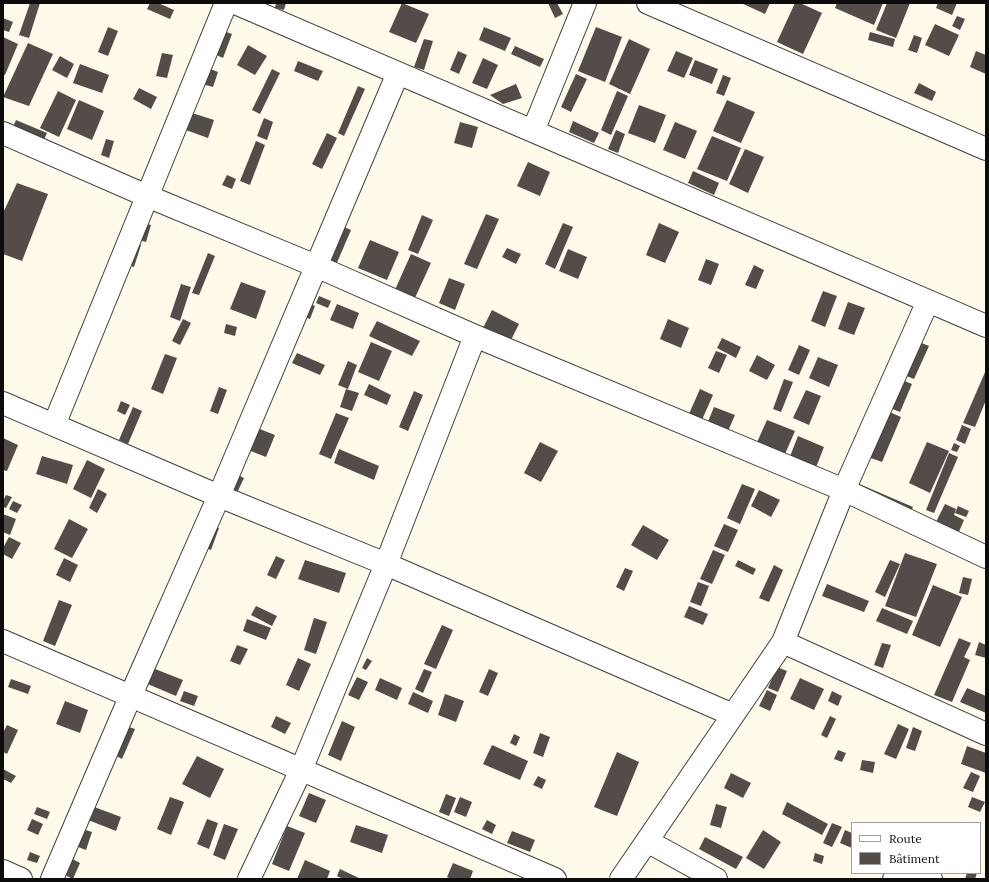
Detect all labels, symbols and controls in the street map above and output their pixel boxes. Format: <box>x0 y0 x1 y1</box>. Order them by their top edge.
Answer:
legend <box>851 822 981 874</box>
text: Route <box>889 831 922 846</box>
text: Bâtiment <box>889 851 940 866</box>

